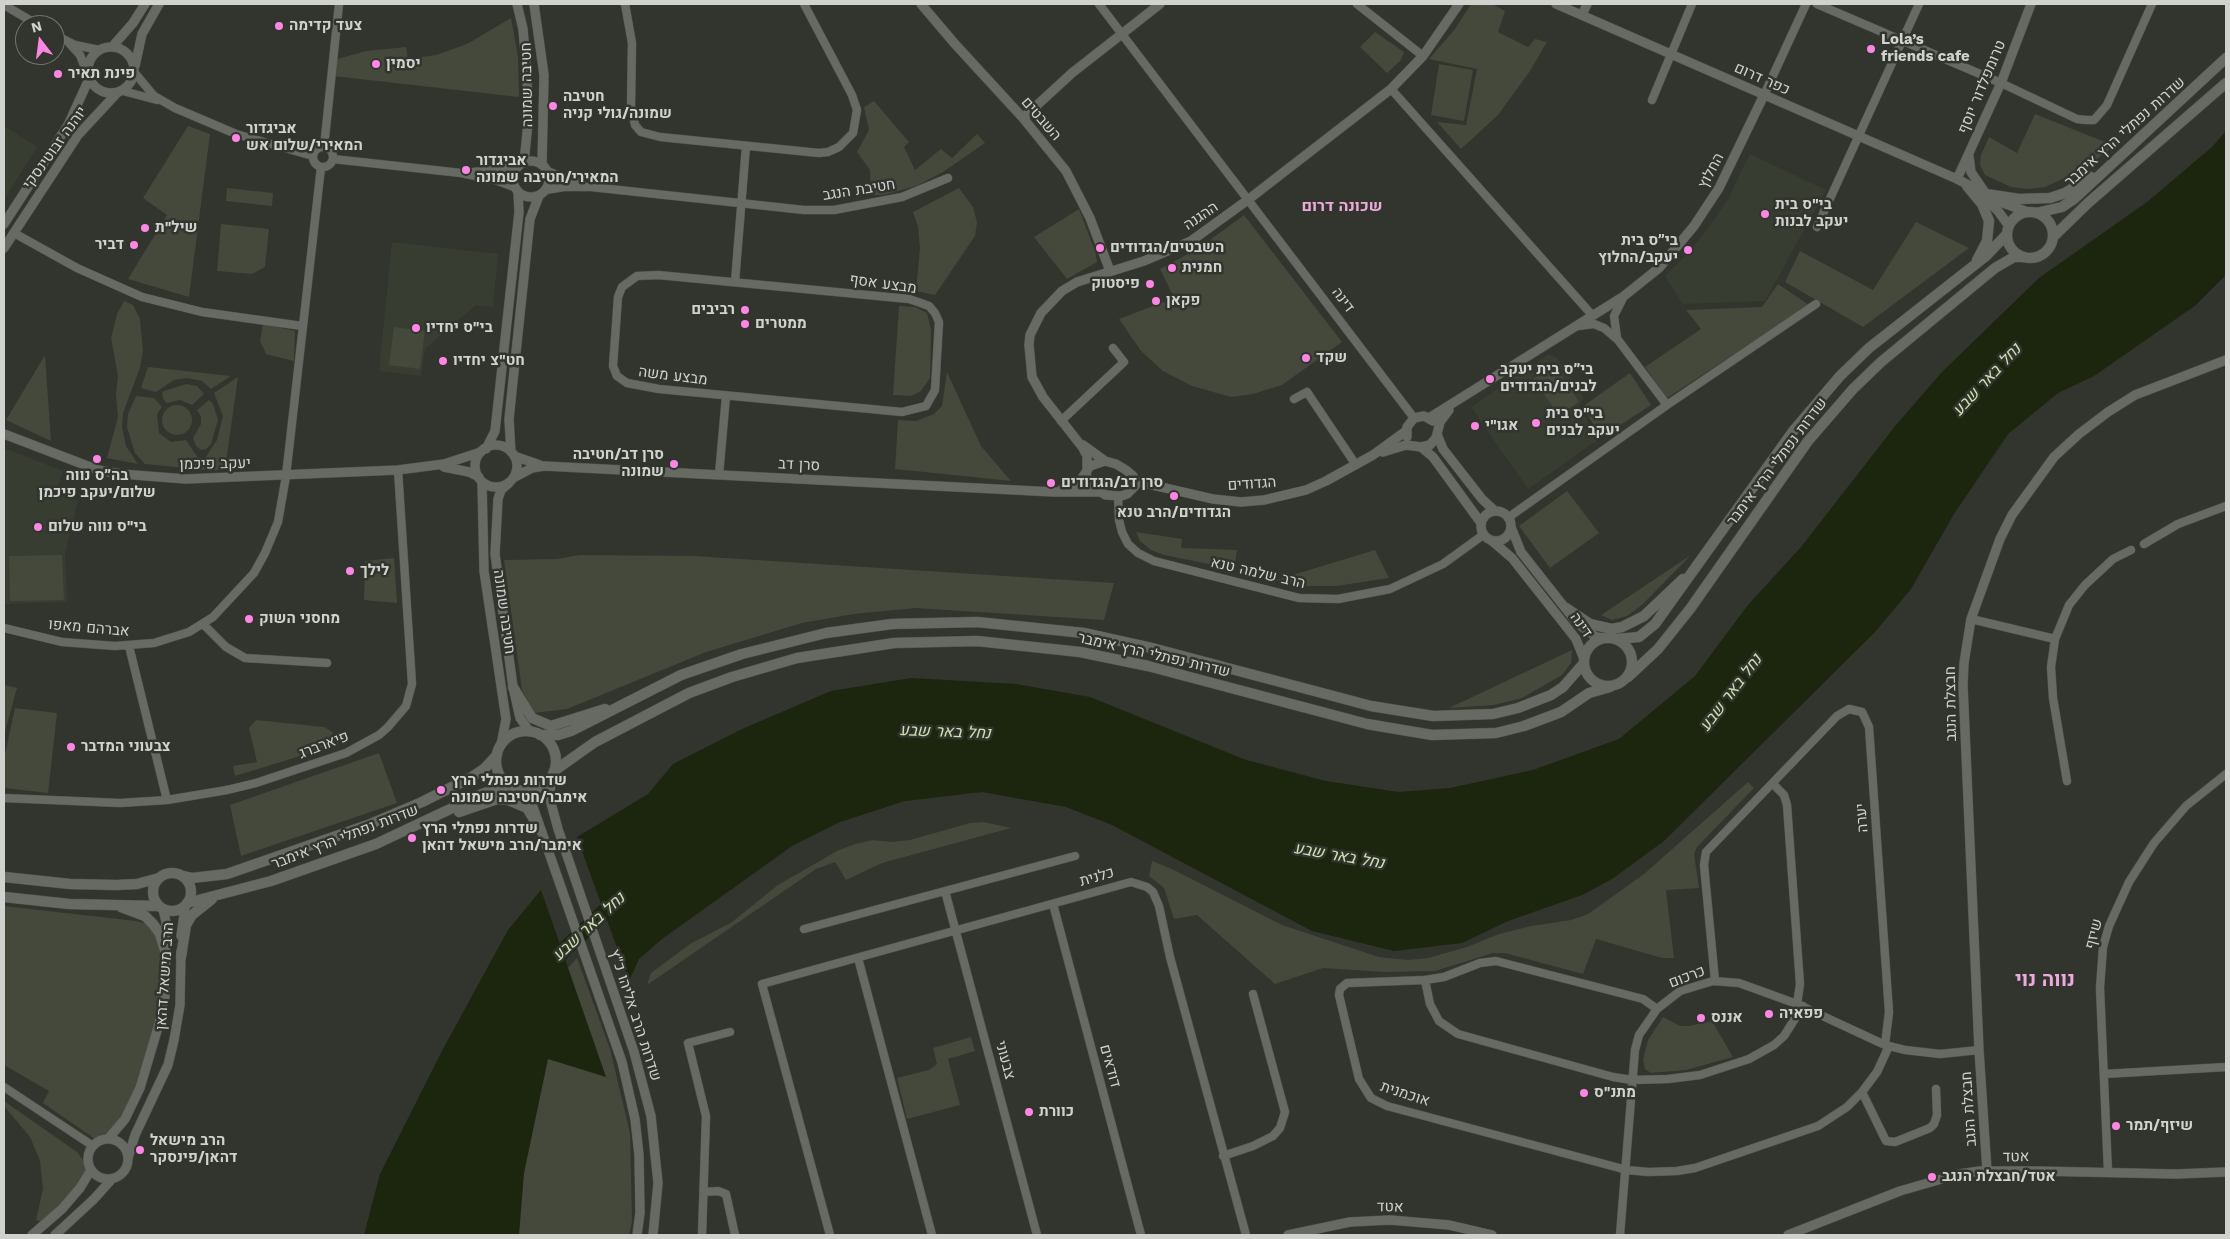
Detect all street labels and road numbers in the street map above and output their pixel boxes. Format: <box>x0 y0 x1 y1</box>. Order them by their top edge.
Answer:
street label: טרומפלדור יוסף <box>1954 38 2010 136</box>
street label: חטיבה שמונה <box>517 42 537 128</box>
street label: כפר דרום <box>1731 59 1793 99</box>
street label: שדרות נפתלי הרץ אימבר <box>2061 73 2189 191</box>
street label: השבטים <box>1017 93 1065 145</box>
street label: יוהנה זבוטינסקי <box>19 103 91 193</box>
street label: החלוץ <box>1694 150 1728 192</box>
street label: חטיבת הנגב <box>821 175 897 205</box>
street label: ההגנה <box>1180 198 1222 234</box>
street label: מבצע אסף <box>848 270 918 298</box>
street label: דינה <box>1328 284 1358 316</box>
street label: מבצע משה <box>637 363 709 389</box>
street label: שדרות נפתלי הרץ אימבר <box>1723 394 1831 530</box>
street label: יעקב פיכמן <box>179 454 251 474</box>
street label: סרן דב <box>778 455 820 475</box>
street label: הגדודים <box>1227 473 1277 495</box>
street label: הרב שלמה טנא <box>1209 553 1307 593</box>
street label: חטיבה שמונה <box>489 569 519 655</box>
street label: דינה <box>1566 609 1596 641</box>
street label: אברהם מאפו <box>48 615 130 641</box>
street label: שדרות נפתלי הרץ אימבר <box>1076 629 1232 681</box>
street label: חבצלת הנגב <box>1941 666 1961 742</box>
street label: פיארברג <box>297 727 351 763</box>
street label: שדרות נפתלי הרץ אימבר <box>269 801 421 873</box>
street label: יערה <box>1852 803 1872 833</box>
street label: כלנית <box>1078 864 1116 890</box>
street label: שיזף <box>2081 917 2107 951</box>
street label: הרב מישאל דהאן <box>152 921 178 1031</box>
street label: שדרות הרב אליהו כ"ץ <box>605 947 665 1083</box>
street label: כרכום <box>1666 962 1708 992</box>
street label: צבעוני <box>991 1039 1019 1081</box>
street label: דודאים <box>1096 1043 1124 1089</box>
street label: חבצלת הנגב <box>1957 1071 1981 1147</box>
street label: אוכמנית <box>1378 1078 1432 1110</box>
street label: אטד <box>2003 1148 2029 1166</box>
street label: אטד <box>1377 1198 1403 1216</box>

